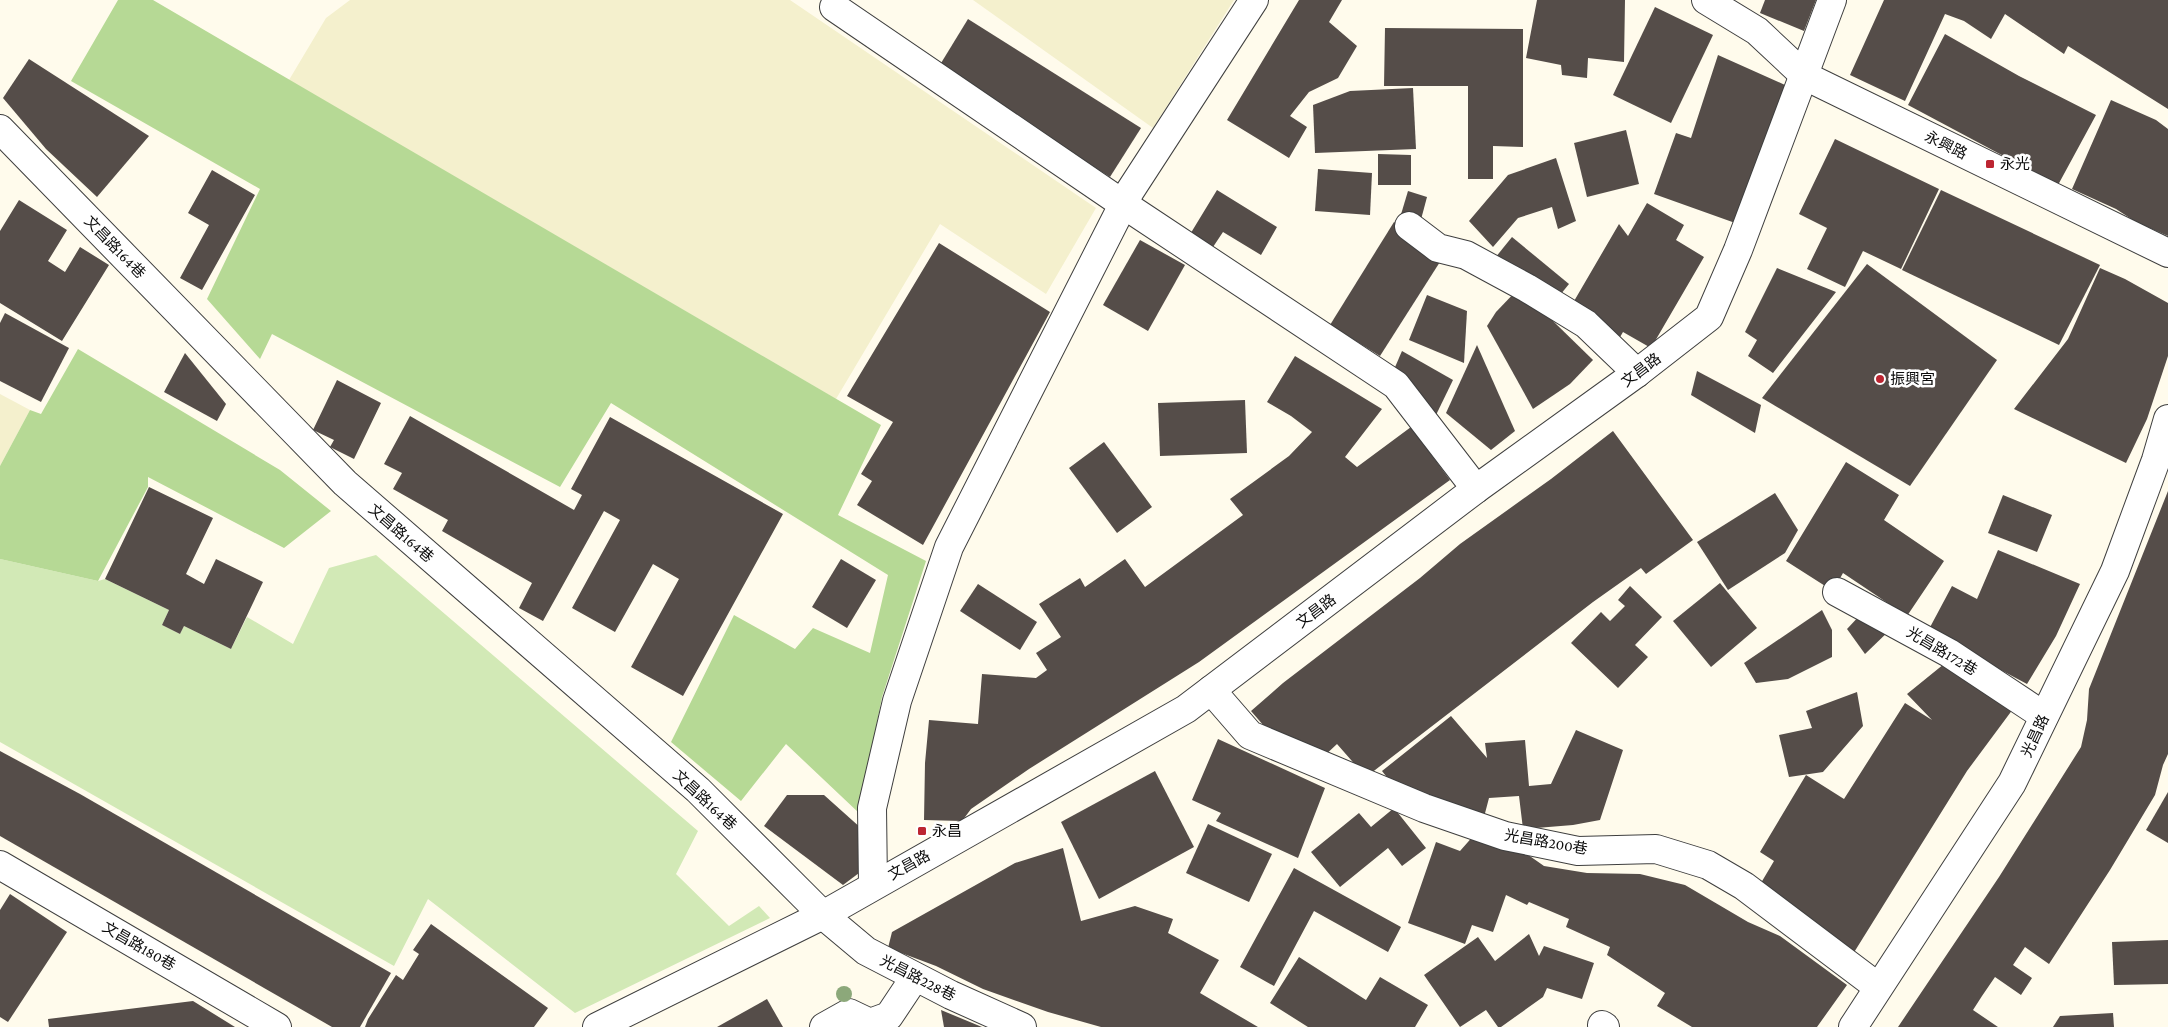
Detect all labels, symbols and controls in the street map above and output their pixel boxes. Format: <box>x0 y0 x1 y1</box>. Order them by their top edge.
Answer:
street label: 永興路 <box>1922 128 1970 162</box>
place label: 永光 <box>2000 156 2030 172</box>
marker: 永光 <box>1984 158 1996 170</box>
street label: 文昌路164巷 <box>81 213 149 281</box>
street label: 文昌路 <box>1618 350 1664 390</box>
place label: 振興宮 <box>1890 371 1935 387</box>
marker: 振興宮 <box>1874 373 1886 385</box>
street label: 文昌路164巷 <box>365 501 437 565</box>
street label: 文昌路 <box>1293 591 1339 631</box>
street label: 光昌路172巷 <box>1904 624 1980 678</box>
street label: 光昌路 <box>2018 712 2052 760</box>
street label: 文昌路164巷 <box>670 767 740 833</box>
place label: 永昌 <box>932 823 962 839</box>
marker: 永昌 <box>916 825 928 837</box>
street label: 光昌路200巷 <box>1503 827 1589 857</box>
street label: 文昌路 <box>885 847 933 883</box>
street label: 文昌路180巷 <box>100 919 178 973</box>
street label: 光昌路228巷 <box>878 952 958 1004</box>

